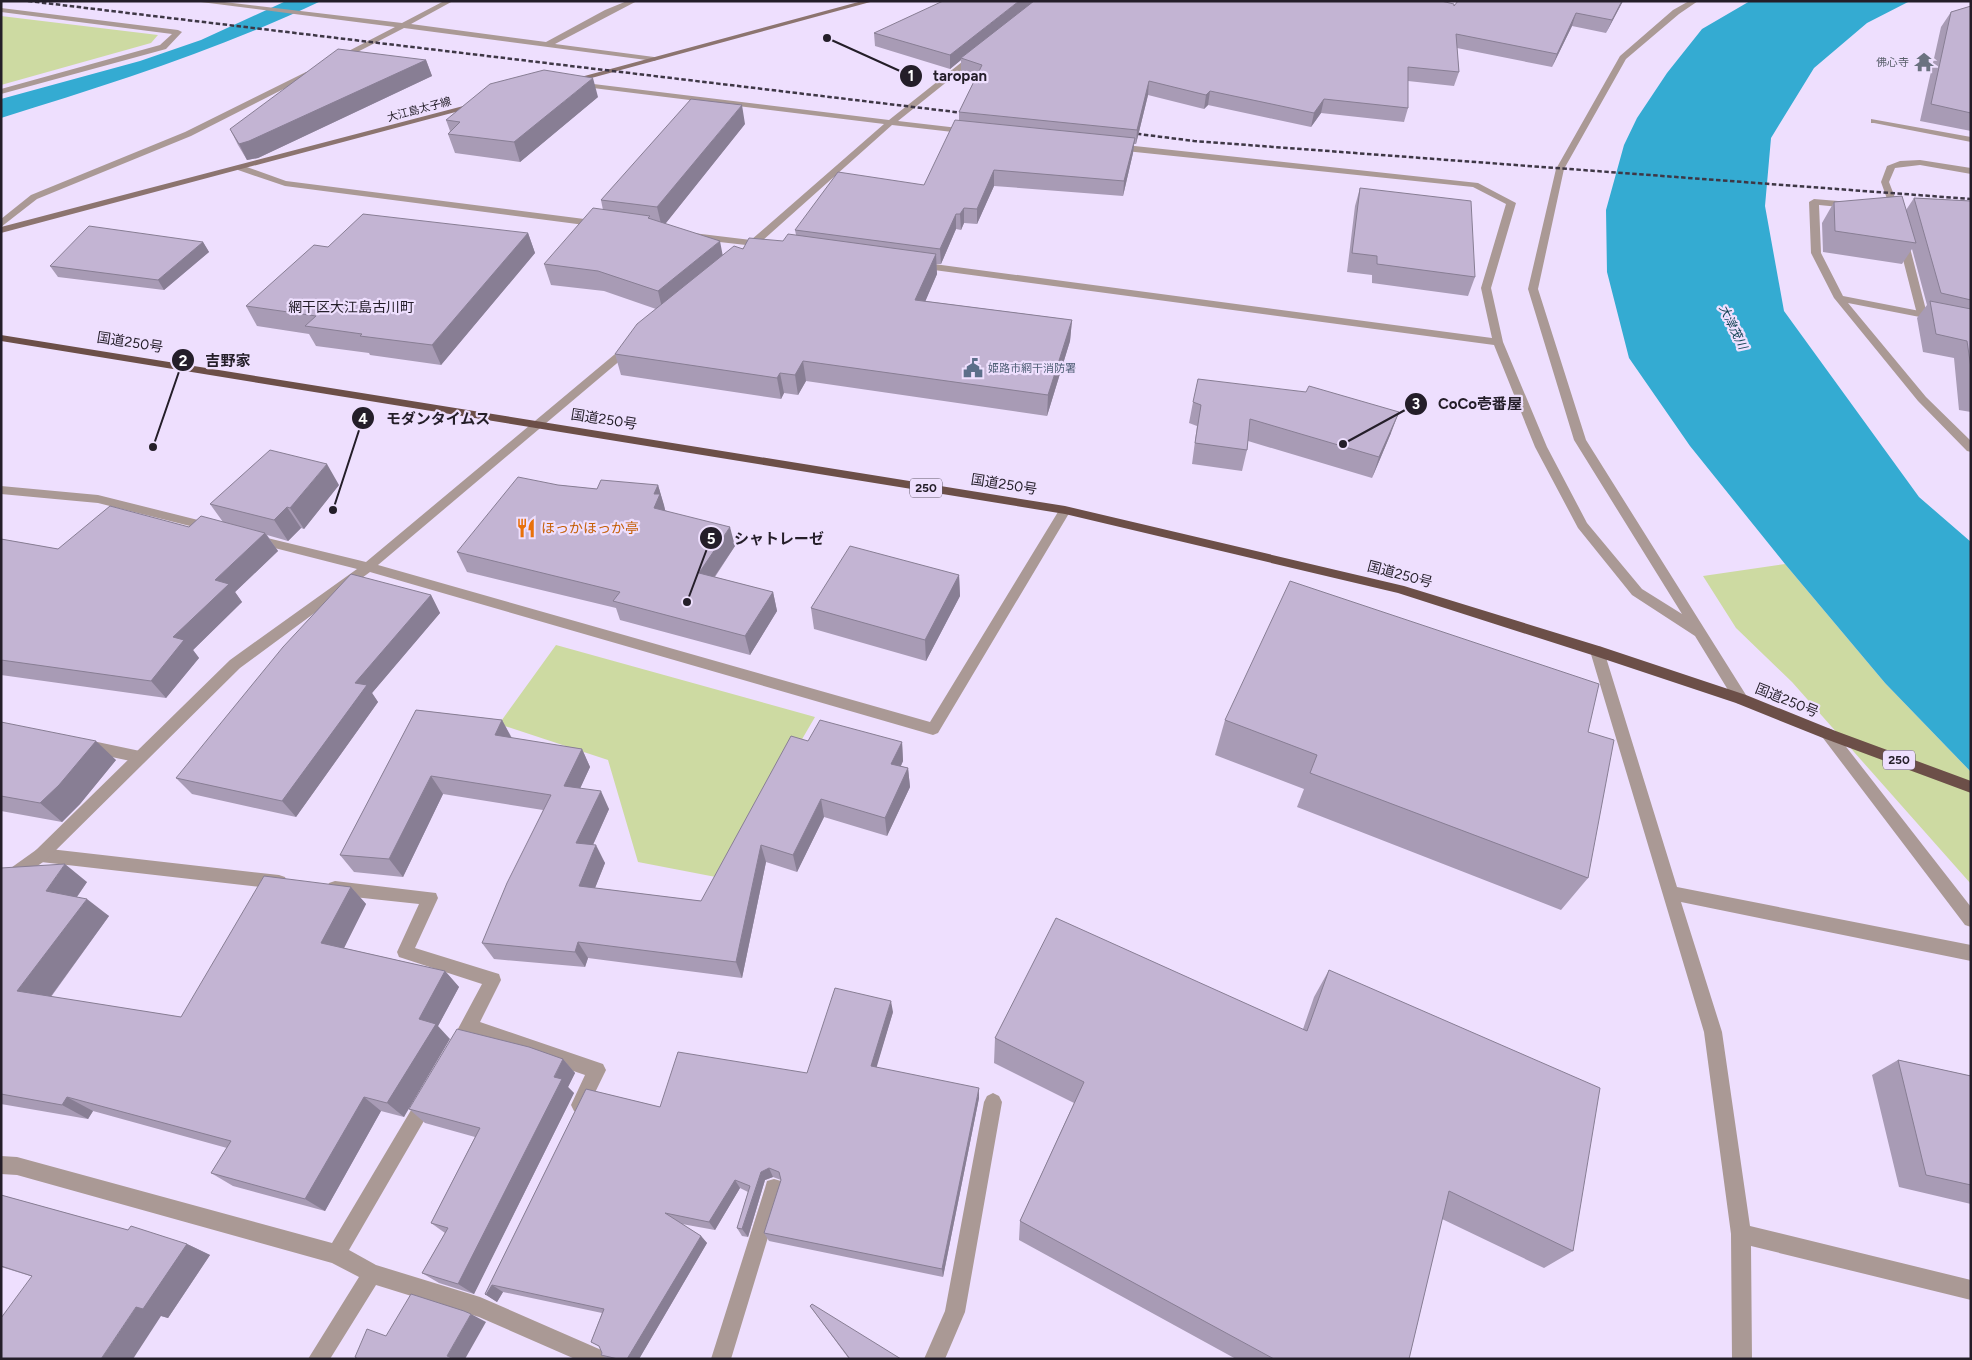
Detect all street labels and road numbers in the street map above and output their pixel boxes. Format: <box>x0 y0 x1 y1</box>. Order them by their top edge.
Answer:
street label: 大江島太子線 <box>386 95 453 124</box>
street label: 国道250号 <box>96 329 164 356</box>
street label: 国道250号 <box>570 406 638 433</box>
street label: 国道250号 <box>970 471 1038 498</box>
road number: 250 <box>910 478 942 498</box>
street label: 国道250号 <box>1365 558 1434 591</box>
street label: 国道250号 <box>1753 680 1821 721</box>
road number: 250 <box>1883 750 1915 770</box>

